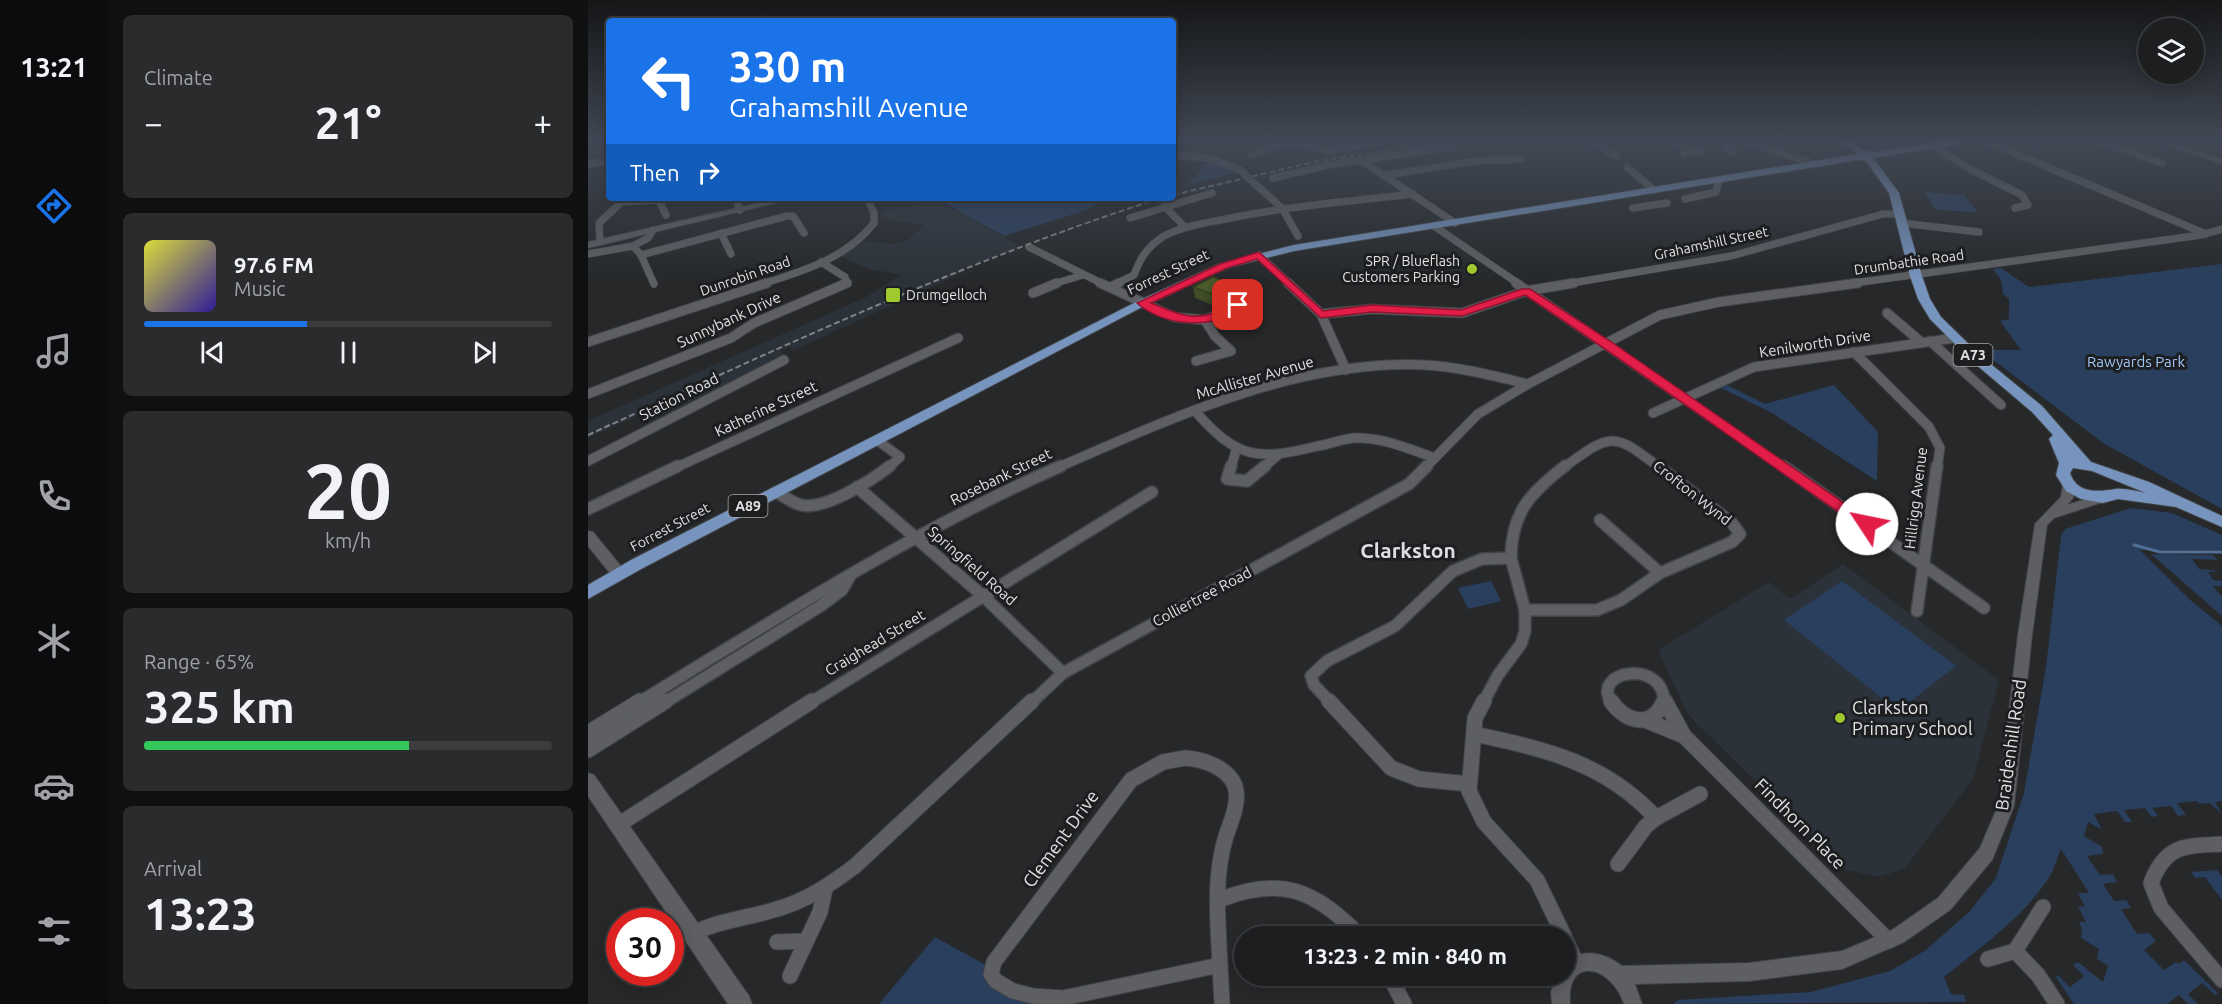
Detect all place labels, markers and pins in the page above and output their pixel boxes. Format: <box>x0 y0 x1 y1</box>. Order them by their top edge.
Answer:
place label: SPR / Blueflash Customers Parking <box>1342 253 1460 285</box>
marker: SPR / Blueflash Customers Parking <box>1465 262 1479 276</box>
pin <box>1212 279 1263 330</box>
marker: Drumgelloch <box>884 286 902 304</box>
place label: Drumgelloch <box>906 287 987 303</box>
place label: Clarkston Primary School <box>1852 697 1973 738</box>
marker: Clarkston Primary School <box>1833 711 1847 725</box>

